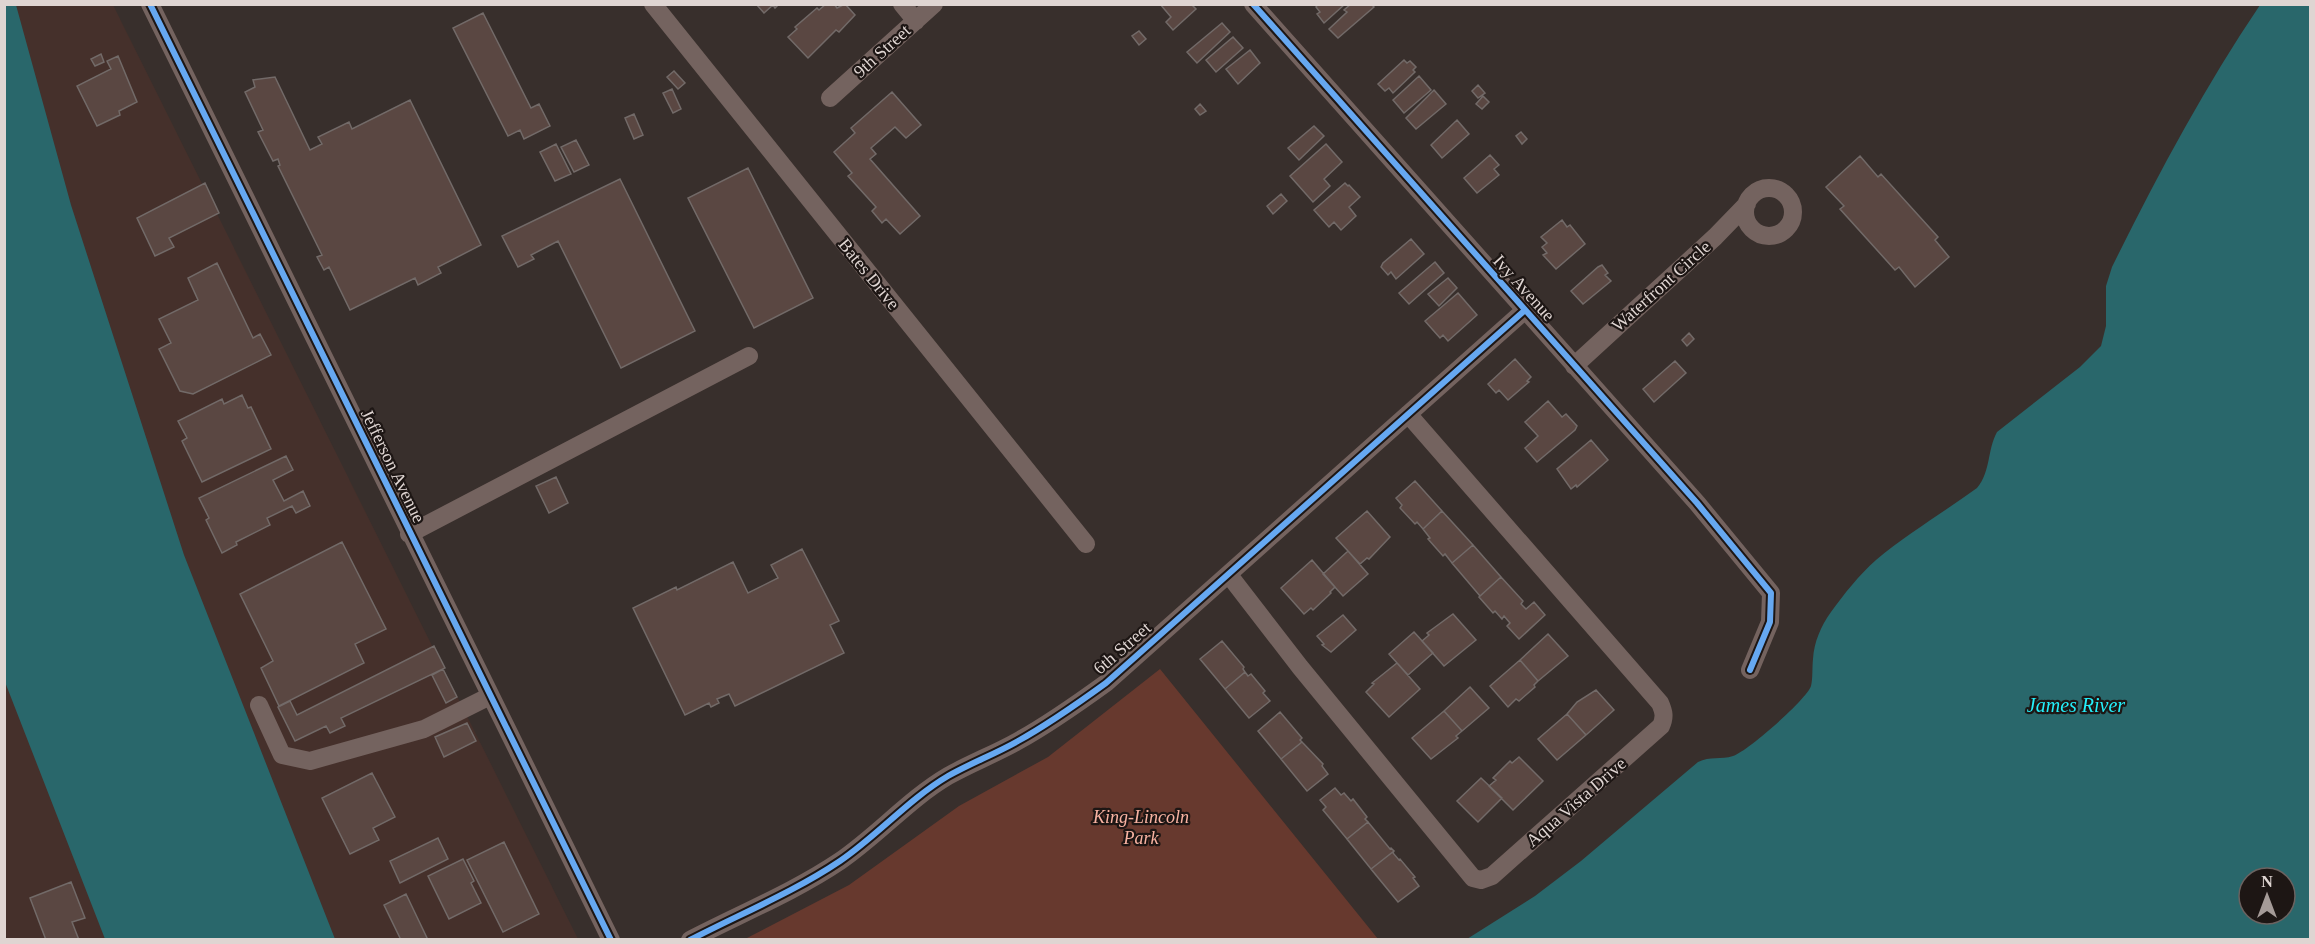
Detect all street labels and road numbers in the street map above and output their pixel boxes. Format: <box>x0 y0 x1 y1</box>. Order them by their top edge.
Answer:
street label: 9th Street <box>849 20 915 82</box>
street label: Bates Drive <box>834 234 904 314</box>
street label: Waterfront Circle <box>1607 236 1715 336</box>
street label: Ivy Avenue <box>1489 251 1559 325</box>
street label: Jefferson Avenue <box>357 406 429 526</box>
street label: 6th Street <box>1089 618 1155 678</box>
street label: Aqua Vista Drive <box>1522 753 1630 851</box>

